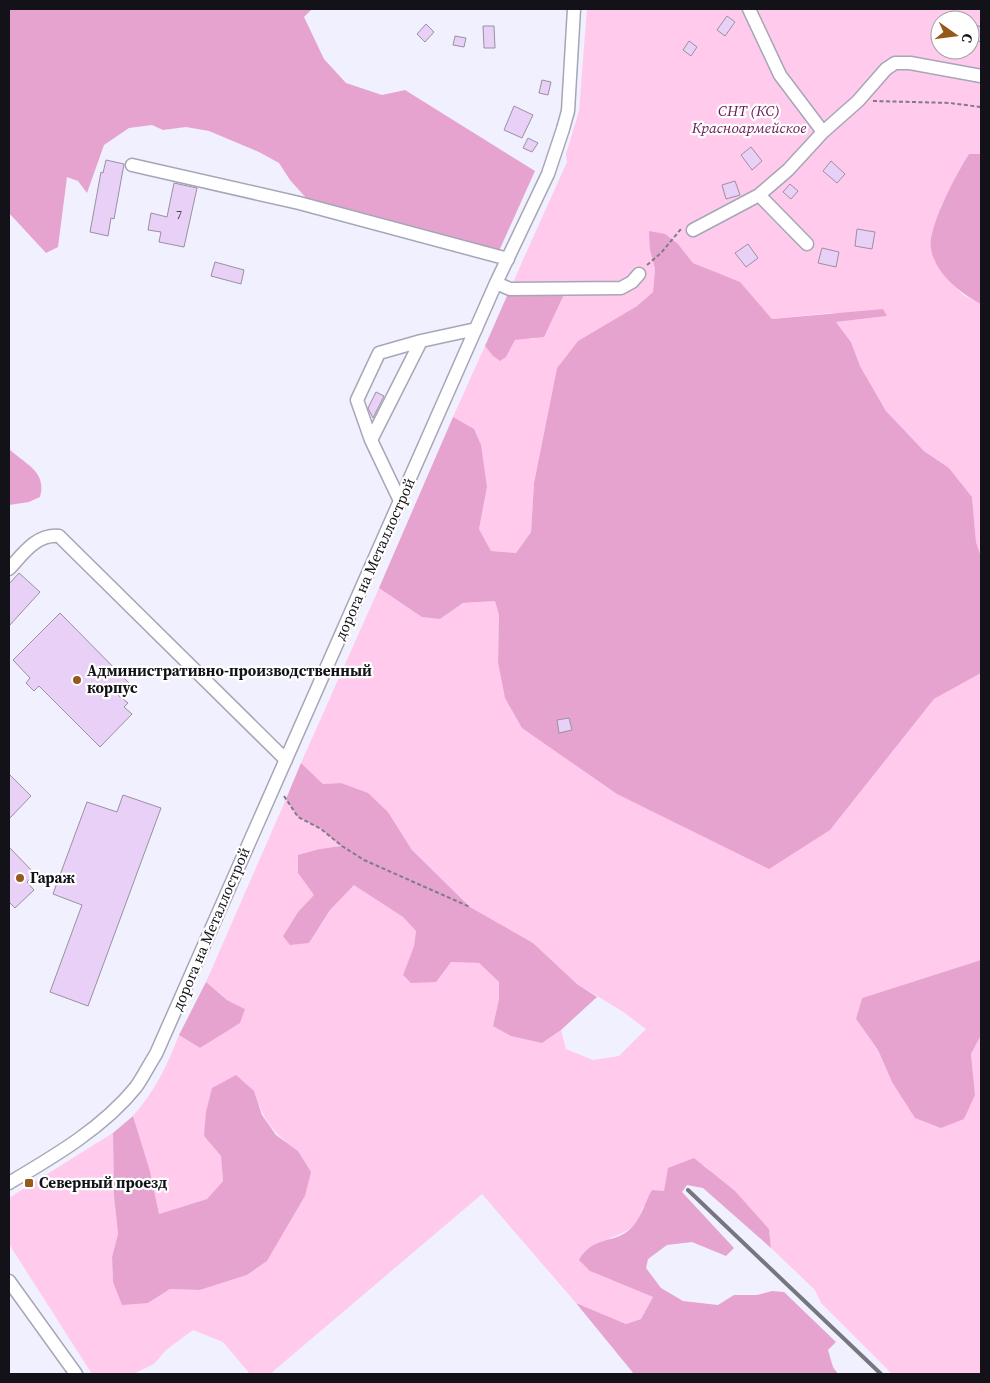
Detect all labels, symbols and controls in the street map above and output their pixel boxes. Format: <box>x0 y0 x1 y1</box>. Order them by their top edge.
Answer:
north arrow <box>930 10 980 60</box>
text: С <box>957 31 978 45</box>
park label: СНТ (КС) Красноармейское <box>691 100 806 138</box>
house number: 7 <box>176 207 182 223</box>
street label: дорога на Металлострой <box>329 474 420 643</box>
place label: Административно-производственный корпус <box>87 660 372 698</box>
marker: Административно-производственный корпус <box>71 674 83 686</box>
street label: дорога на Металлострой <box>167 844 255 1014</box>
place label: Гараж <box>30 867 75 888</box>
marker: Гараж <box>14 872 26 884</box>
place label: Северный проезд <box>39 1172 167 1193</box>
marker: Северный проезд <box>23 1177 35 1189</box>

